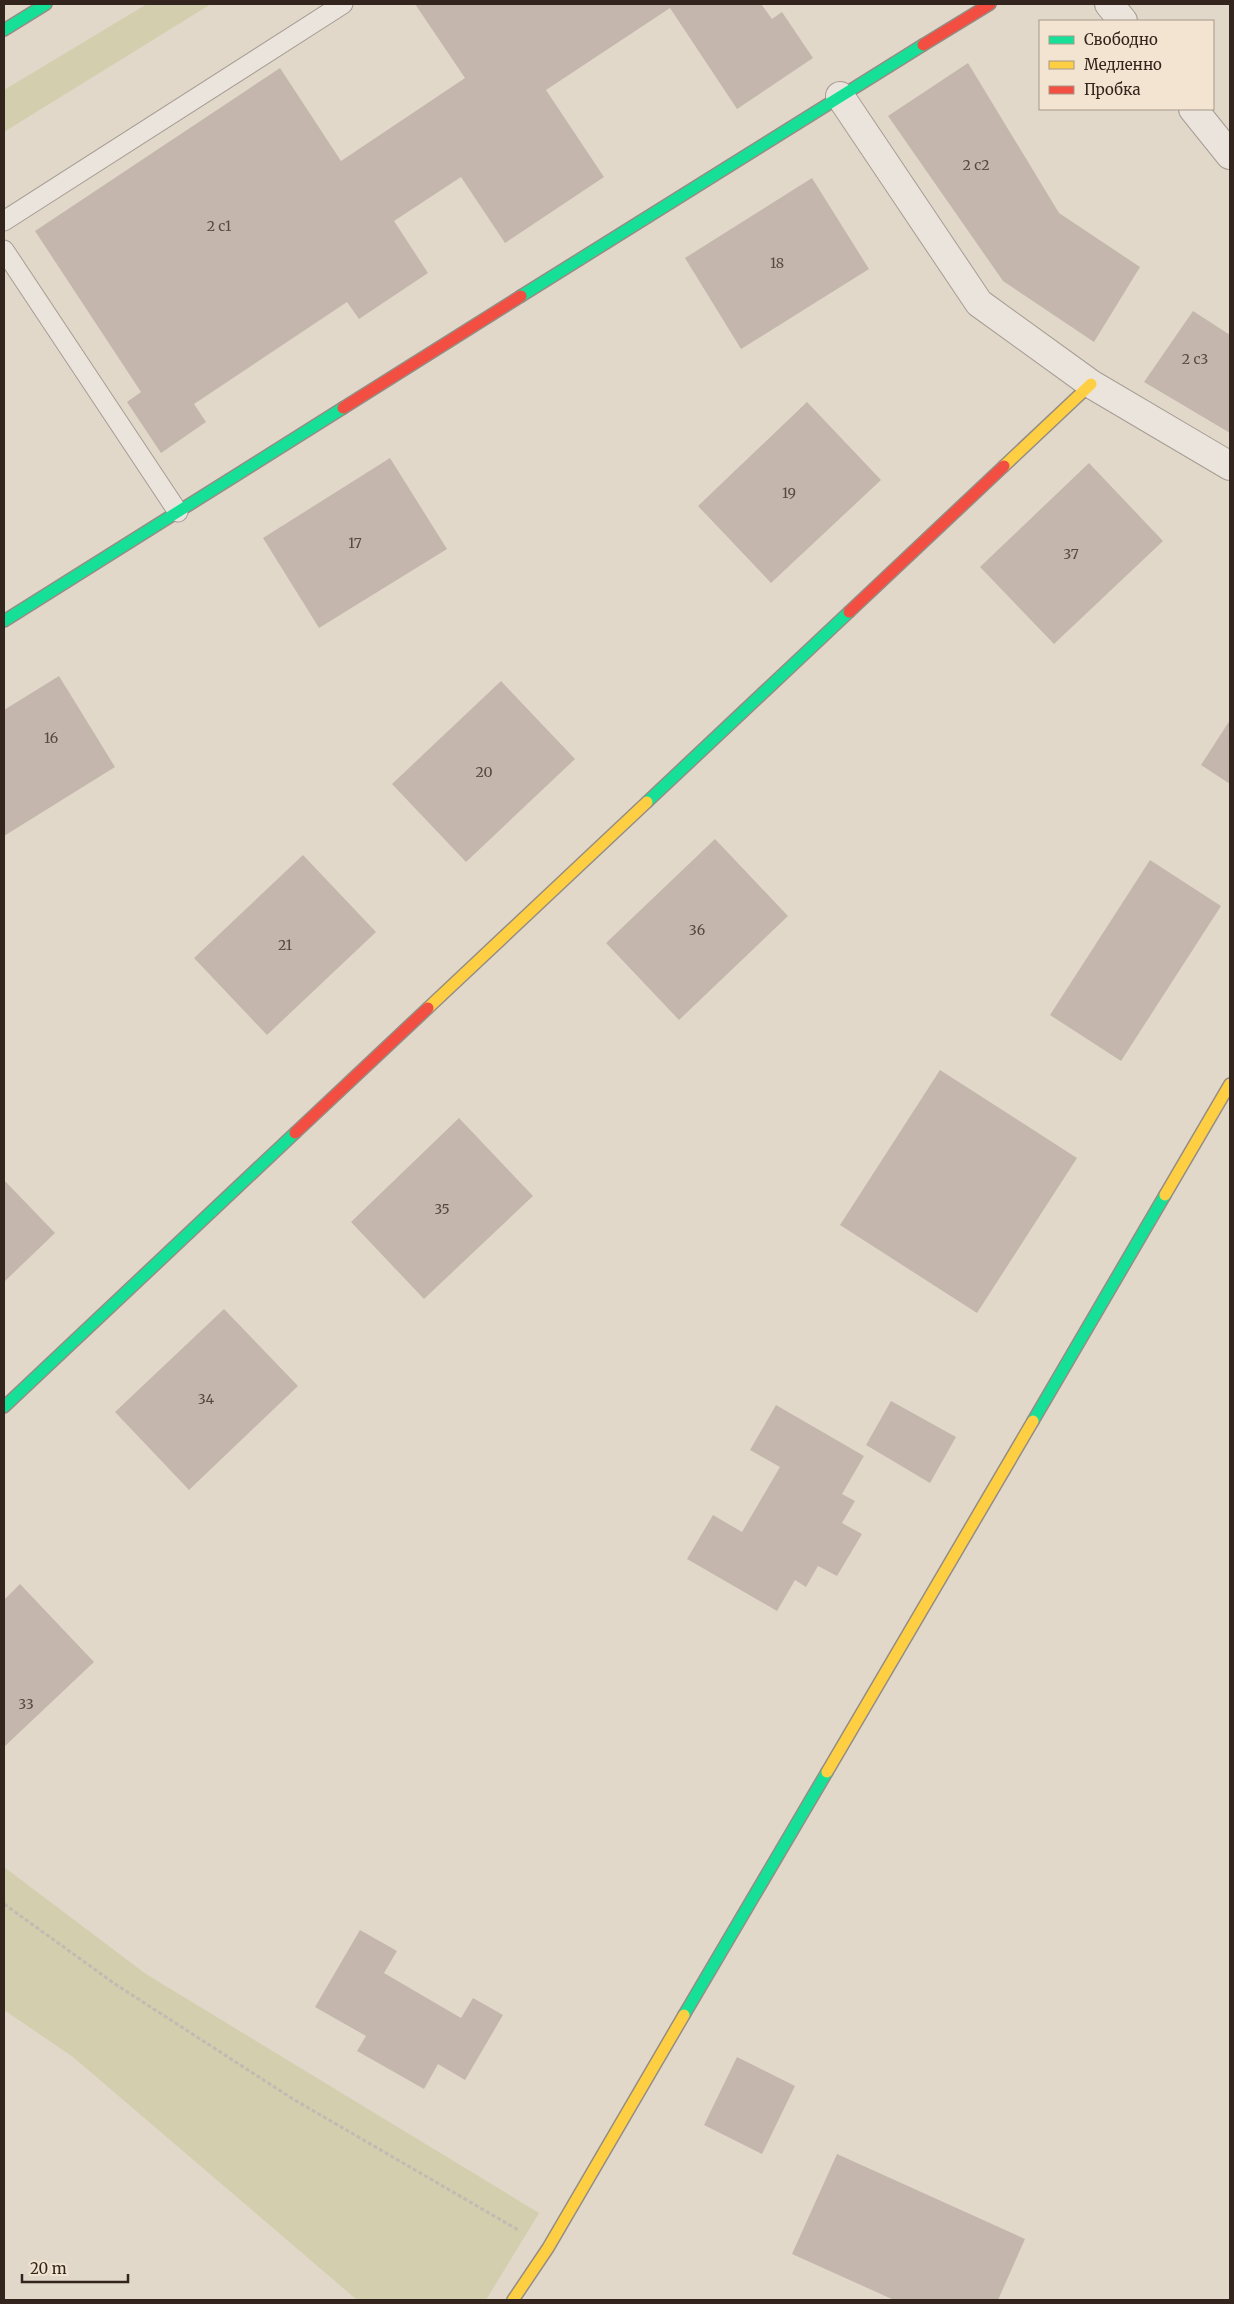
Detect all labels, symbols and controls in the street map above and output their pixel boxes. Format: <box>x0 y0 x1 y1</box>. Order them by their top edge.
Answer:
legend <box>1039 20 1214 110</box>
text: Свободно <box>1084 30 1158 49</box>
text: Медленно <box>1084 55 1162 74</box>
text: Пробка <box>1084 80 1141 99</box>
house number: 2 с2 <box>963 156 989 174</box>
house number: 2 с1 <box>207 217 231 235</box>
house number: 18 <box>770 254 784 272</box>
house number: 2 с3 <box>1182 350 1208 368</box>
house number: 19 <box>782 484 796 502</box>
house number: 17 <box>348 534 362 552</box>
house number: 37 <box>1063 545 1079 563</box>
house number: 16 <box>44 729 58 747</box>
house number: 20 <box>475 763 493 781</box>
house number: 36 <box>689 921 705 939</box>
house number: 21 <box>278 936 292 954</box>
house number: 35 <box>434 1200 450 1218</box>
house number: 34 <box>198 1390 215 1408</box>
house number: 33 <box>18 1695 34 1713</box>
scale bar <box>22 2252 129 2284</box>
text: 20 m <box>30 2259 67 2278</box>

